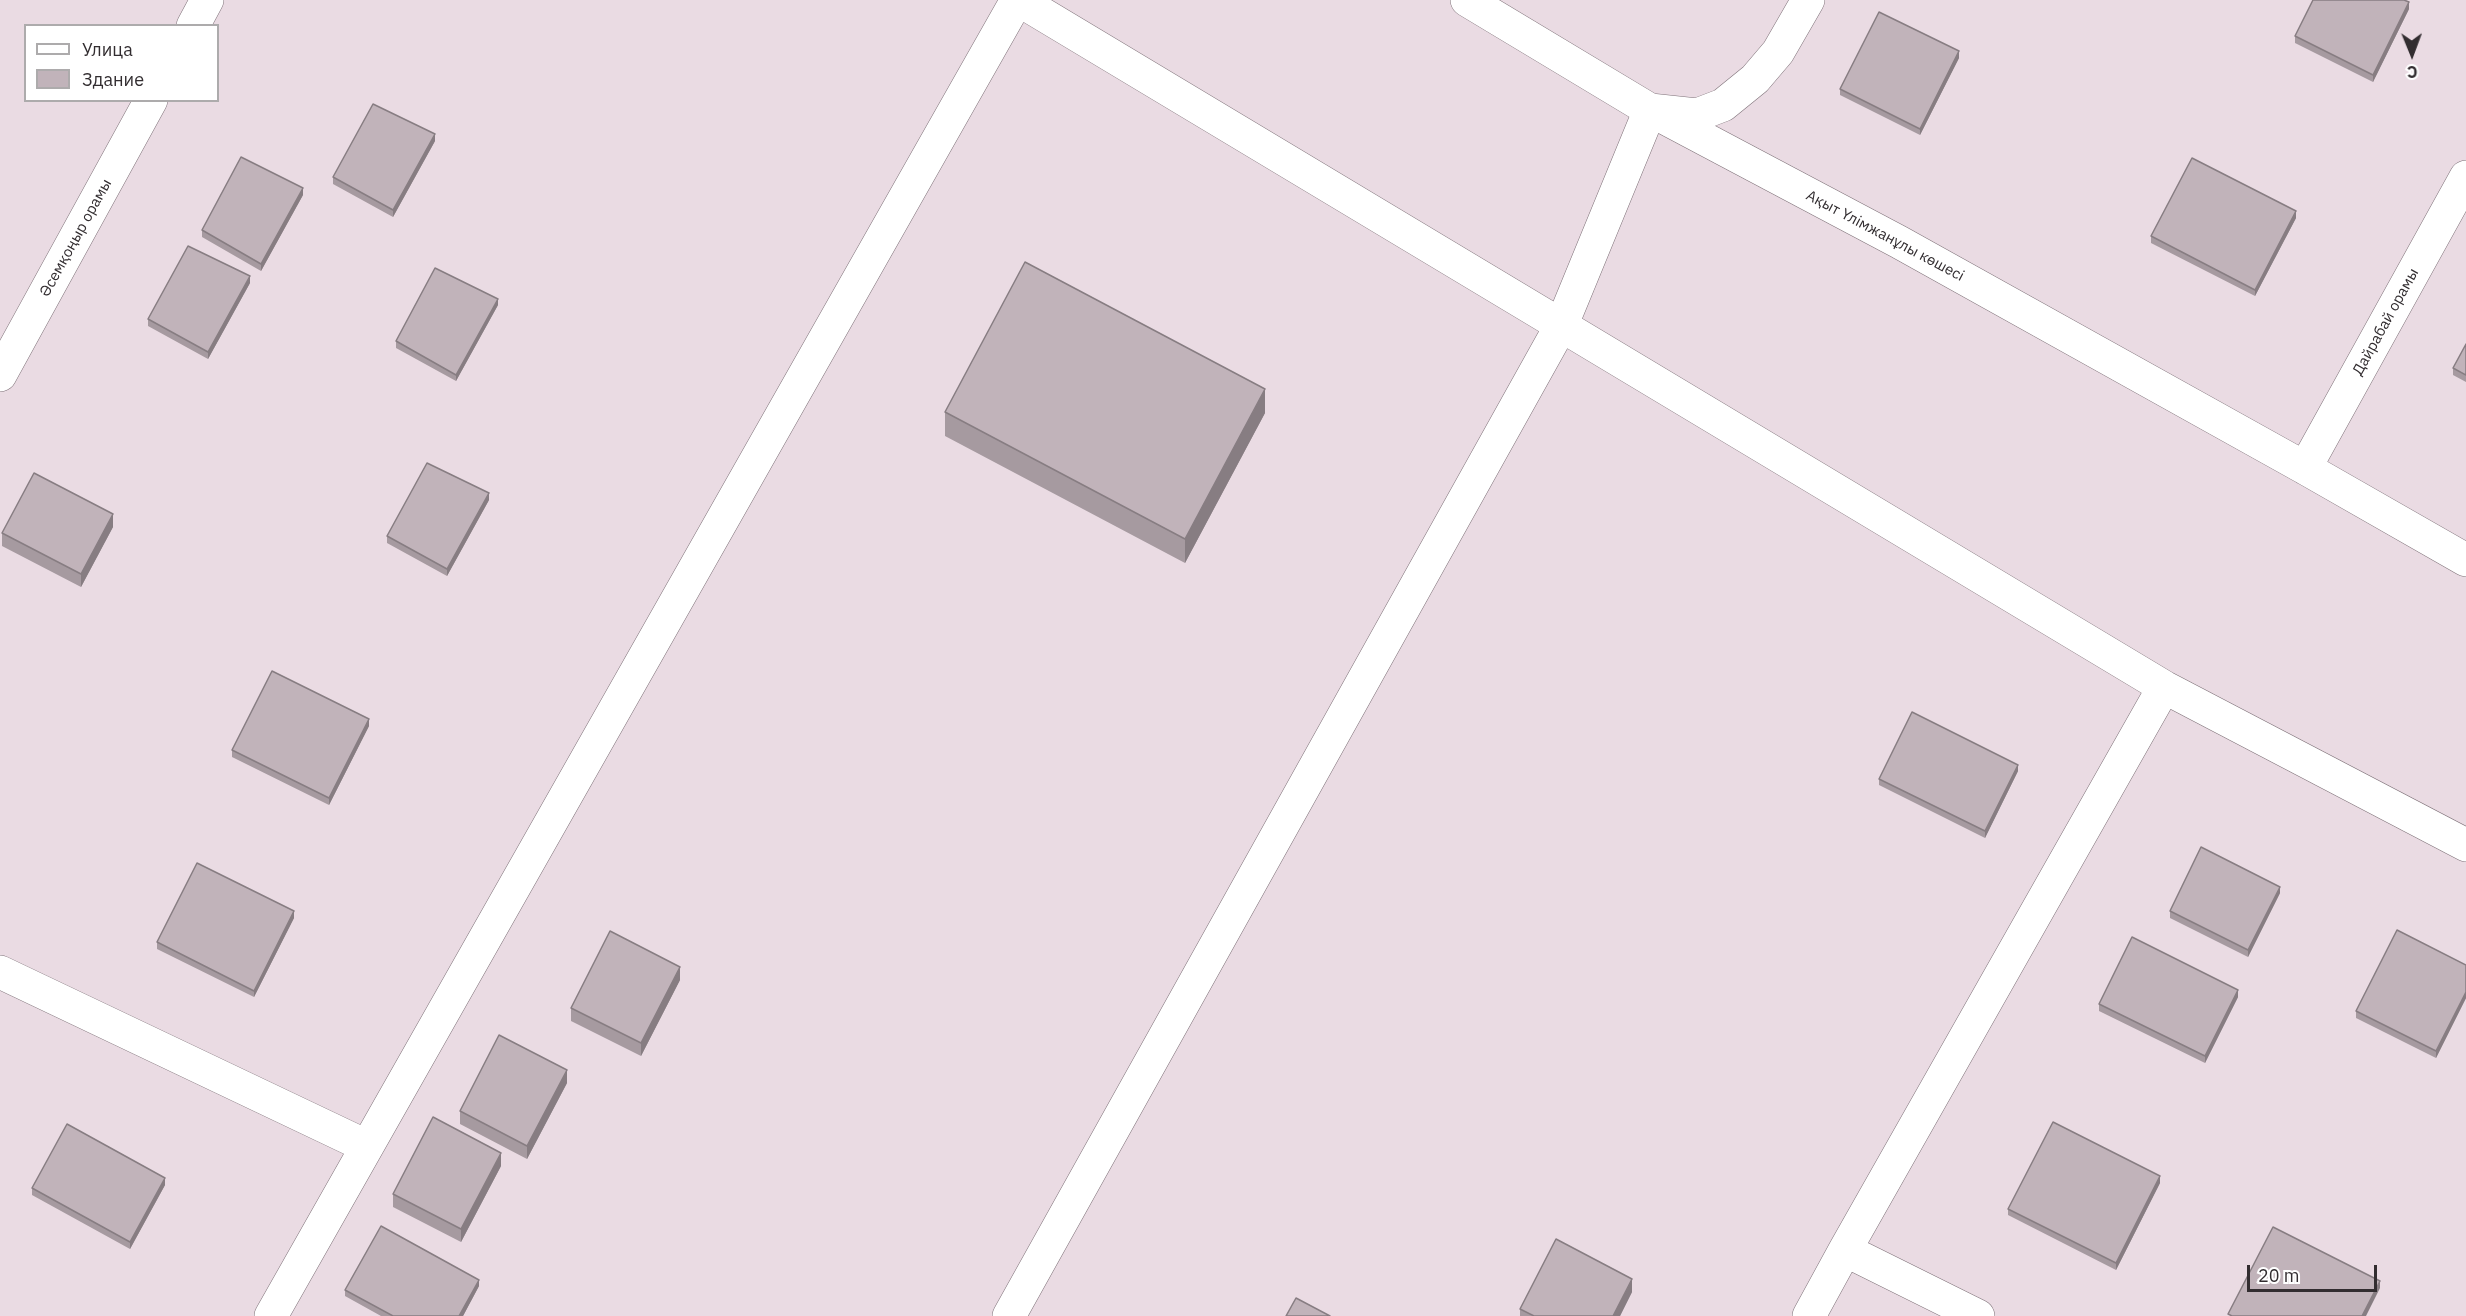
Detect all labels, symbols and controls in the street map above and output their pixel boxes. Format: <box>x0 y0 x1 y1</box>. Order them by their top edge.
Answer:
legend <box>24 24 219 102</box>
north arrow <box>2382 24 2442 84</box>
text: Улица <box>82 38 133 61</box>
text: С <box>2407 62 2418 82</box>
text: Здание <box>82 68 144 91</box>
street label: Әсемқоңыр орамы <box>36 176 116 300</box>
street label: Ақыт Үлімжанұлы көшесі <box>1803 187 1967 285</box>
street label: Дайрабай орамы <box>2349 265 2423 379</box>
scale bar <box>2250 1253 2380 1291</box>
text: 20 m <box>2258 1264 2300 1287</box>

